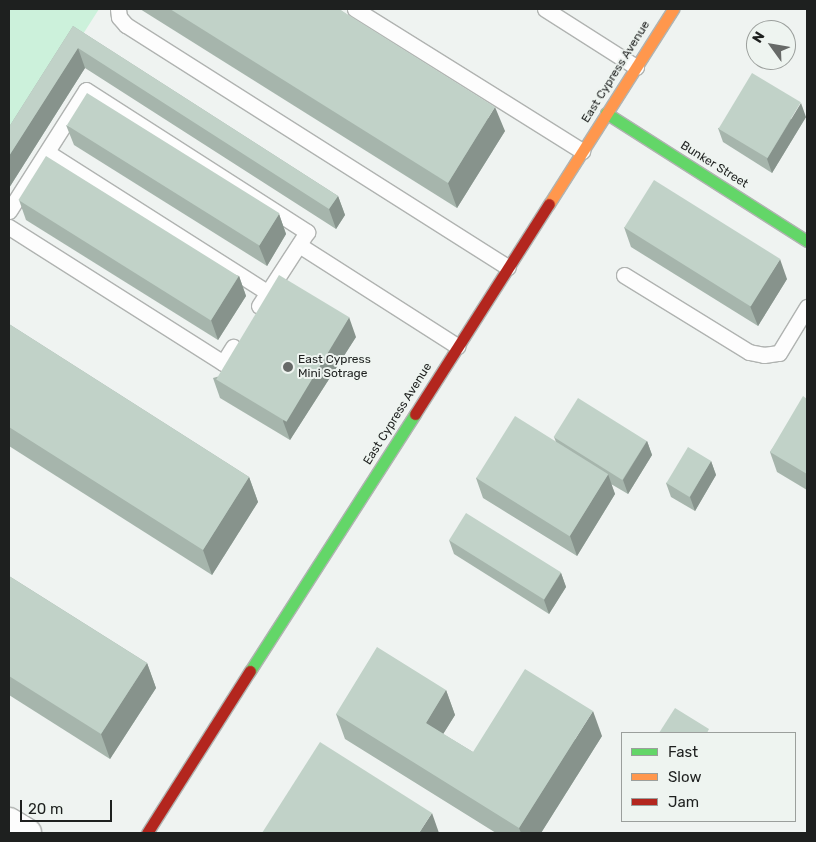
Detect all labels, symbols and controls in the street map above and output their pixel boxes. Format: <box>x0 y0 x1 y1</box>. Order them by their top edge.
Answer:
street label: East Cypress Avenue <box>579 18 653 126</box>
north arrow <box>746 20 796 70</box>
text: N <box>749 29 769 46</box>
street label: Bunker Street <box>677 138 751 192</box>
place label: East Cypress Mini Sotrage <box>298 353 371 381</box>
street label: East Cypress Avenue <box>361 360 435 468</box>
marker: East Cypress Mini Sotrage <box>282 361 294 373</box>
legend <box>621 732 796 822</box>
text: Fast <box>668 743 698 761</box>
text: Slow <box>668 768 701 786</box>
scale bar <box>22 790 115 822</box>
text: Jam <box>668 793 699 811</box>
text: 20 m <box>28 800 63 818</box>

